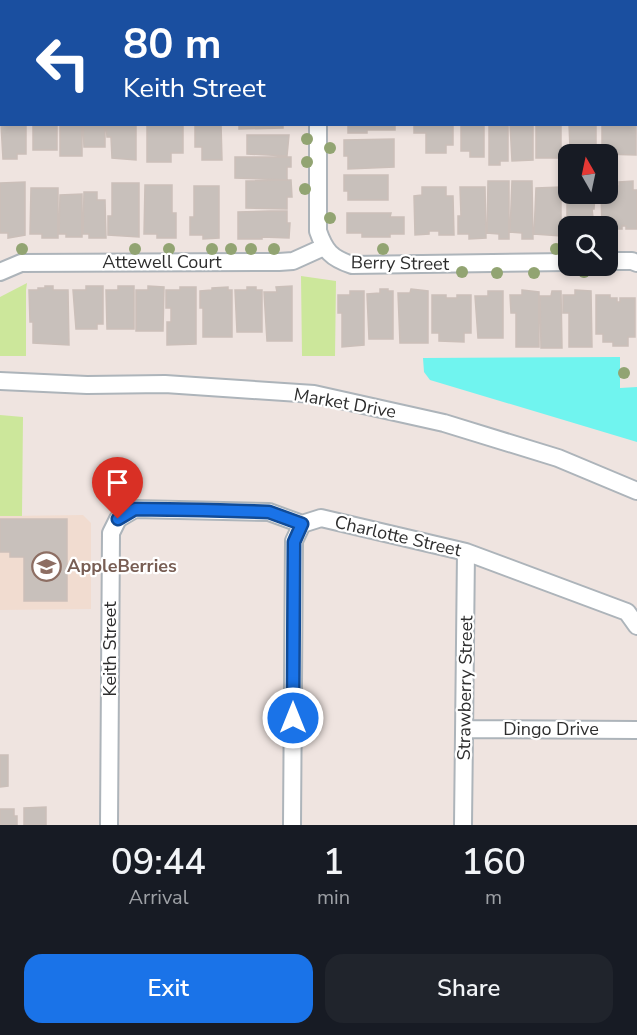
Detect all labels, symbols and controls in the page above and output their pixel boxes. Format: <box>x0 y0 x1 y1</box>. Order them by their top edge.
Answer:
text: 80 m <box>123 16 222 73</box>
icon: left <box>24 24 102 102</box>
text: Keith Street <box>123 70 266 107</box>
north arrow <box>558 144 618 204</box>
map controls <box>558 144 618 276</box>
button: search <box>558 216 618 276</box>
street label: Attewell Court <box>102 250 222 274</box>
street label: Berry Street <box>351 250 450 276</box>
street label: Market Drive <box>292 382 398 424</box>
pin <box>92 457 143 519</box>
icon: arrive <box>101 466 134 499</box>
street label: Charlotte Street <box>332 510 464 562</box>
school or university icon: AppleBerries <box>30 550 62 582</box>
place label: AppleBerries <box>67 554 177 578</box>
street label: Keith Street <box>98 601 122 697</box>
street label: Strawberry Street <box>452 615 478 761</box>
position arrow <box>261 686 325 750</box>
street label: Dingo Drive <box>503 717 599 741</box>
text: 09:44 <box>111 838 206 887</box>
text: 1 <box>323 838 344 887</box>
text: 160 <box>461 838 526 887</box>
text: Arrival <box>128 884 189 911</box>
text: min <box>317 884 350 911</box>
text: m <box>485 884 502 911</box>
button: Exit <box>24 954 313 1023</box>
button: Share <box>325 954 613 1023</box>

